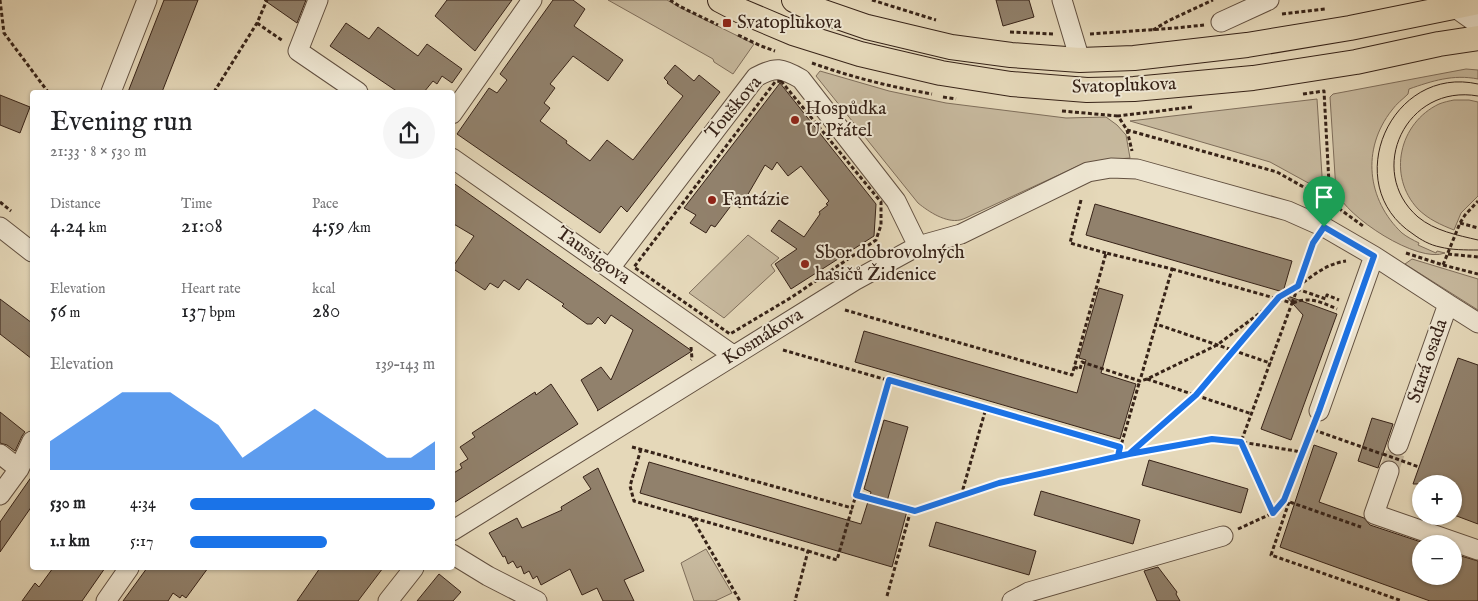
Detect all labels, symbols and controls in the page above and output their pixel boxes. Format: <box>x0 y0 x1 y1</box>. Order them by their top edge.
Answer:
place label: Svatoplukova <box>737 11 842 35</box>
marker: Svatoplukova <box>721 17 733 29</box>
street label: Touškova <box>701 71 768 145</box>
street label: Svatoplukova <box>1071 72 1177 100</box>
place label: Hospůdka U Přátel <box>805 97 887 143</box>
text: Evening run <box>50 105 193 140</box>
button: share <box>383 107 435 159</box>
marker: Hospůdka U Přátel <box>789 114 801 126</box>
text: 21:33 · 8 × 530 m <box>50 142 147 162</box>
pin <box>1303 176 1345 227</box>
icon: arrive <box>1310 183 1338 211</box>
place label: Fantázie <box>722 188 790 212</box>
marker: Fantázie <box>706 194 718 206</box>
text: Distance <box>50 195 101 213</box>
text: Time <box>181 195 212 213</box>
text: Pace <box>312 195 339 213</box>
text: 4.24 <box>50 213 85 240</box>
text: 21:08 <box>181 213 223 240</box>
text: 4:59 <box>312 213 345 240</box>
text: km <box>85 219 107 237</box>
text: /km <box>345 219 371 237</box>
street label: Taussigova <box>551 222 636 291</box>
place label: Sbor dobrovolných hasičů Židenice <box>815 241 965 287</box>
marker: Sbor dobrovolných hasičů Židenice <box>799 258 811 270</box>
text: Elevation <box>50 280 106 298</box>
text: Heart rate <box>181 280 241 298</box>
text: kcal <box>312 280 335 298</box>
text: 56 <box>50 298 66 325</box>
text: 137 <box>181 298 207 325</box>
text: 280 <box>312 298 340 325</box>
street label: Kosmákova <box>718 303 808 371</box>
text: m <box>66 304 80 322</box>
text: bpm <box>207 304 235 322</box>
street label: Stará osada <box>1402 315 1454 406</box>
text: Elevation <box>50 355 113 375</box>
text: 139–143 m <box>375 355 435 375</box>
map controls <box>1412 475 1462 585</box>
button: + <box>1412 475 1462 525</box>
text: 530 m <box>50 494 85 514</box>
text: 4:34 <box>130 494 156 514</box>
text: 1.1 km <box>50 532 90 552</box>
text: 5:17 <box>130 532 153 552</box>
button: − <box>1412 535 1462 585</box>

